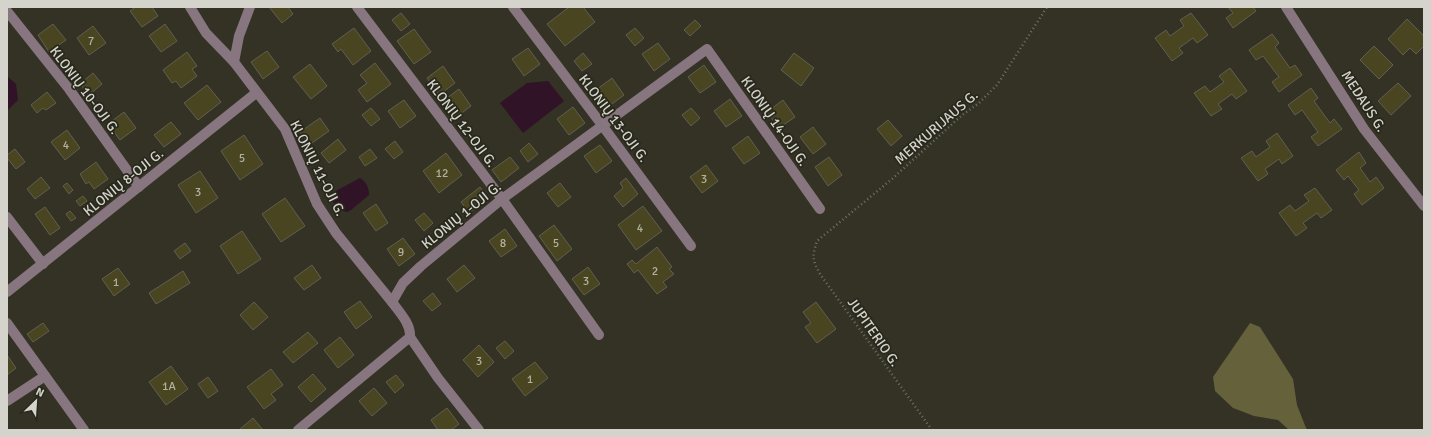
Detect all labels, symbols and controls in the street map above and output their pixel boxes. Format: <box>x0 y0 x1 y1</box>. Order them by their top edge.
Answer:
house number: 7 <box>88 34 94 49</box>
street label: KLONIŲ 10-OJI G. <box>46 43 123 138</box>
street label: MEDAUS G. <box>1338 68 1390 135</box>
street label: KLONIŲ 13-OJI G. <box>575 71 652 166</box>
street label: KLONIŲ 14-OJI G. <box>737 73 812 169</box>
street label: KLONIŲ 12-OJI G. <box>423 76 500 171</box>
street label: MERKURIJAUS G. <box>891 87 982 168</box>
street label: KLONIŲ 11-OJI G. <box>286 118 349 219</box>
house number: 4 <box>63 138 70 153</box>
street label: KLONIŲ 8-OJI G. <box>80 145 167 220</box>
house number: 5 <box>239 151 245 166</box>
house number: 12 <box>436 166 448 181</box>
house number: 3 <box>701 172 707 187</box>
street label: KLONIŲ 1-OJI G. <box>418 178 505 253</box>
house number: 3 <box>195 185 201 200</box>
house number: 4 <box>637 221 644 236</box>
house number: 8 <box>500 236 506 251</box>
house number: 5 <box>553 236 559 251</box>
house number: 9 <box>398 245 404 260</box>
house number: 2 <box>652 264 658 279</box>
house number: 3 <box>583 274 589 289</box>
house number: 1 <box>113 275 119 290</box>
street label: JUPITERIO G. <box>844 295 904 370</box>
house number: 3 <box>476 354 482 369</box>
house number: 1 <box>527 372 533 387</box>
house number: 1A <box>162 379 177 394</box>
north arrow <box>16 381 56 421</box>
text: N <box>34 385 46 400</box>

